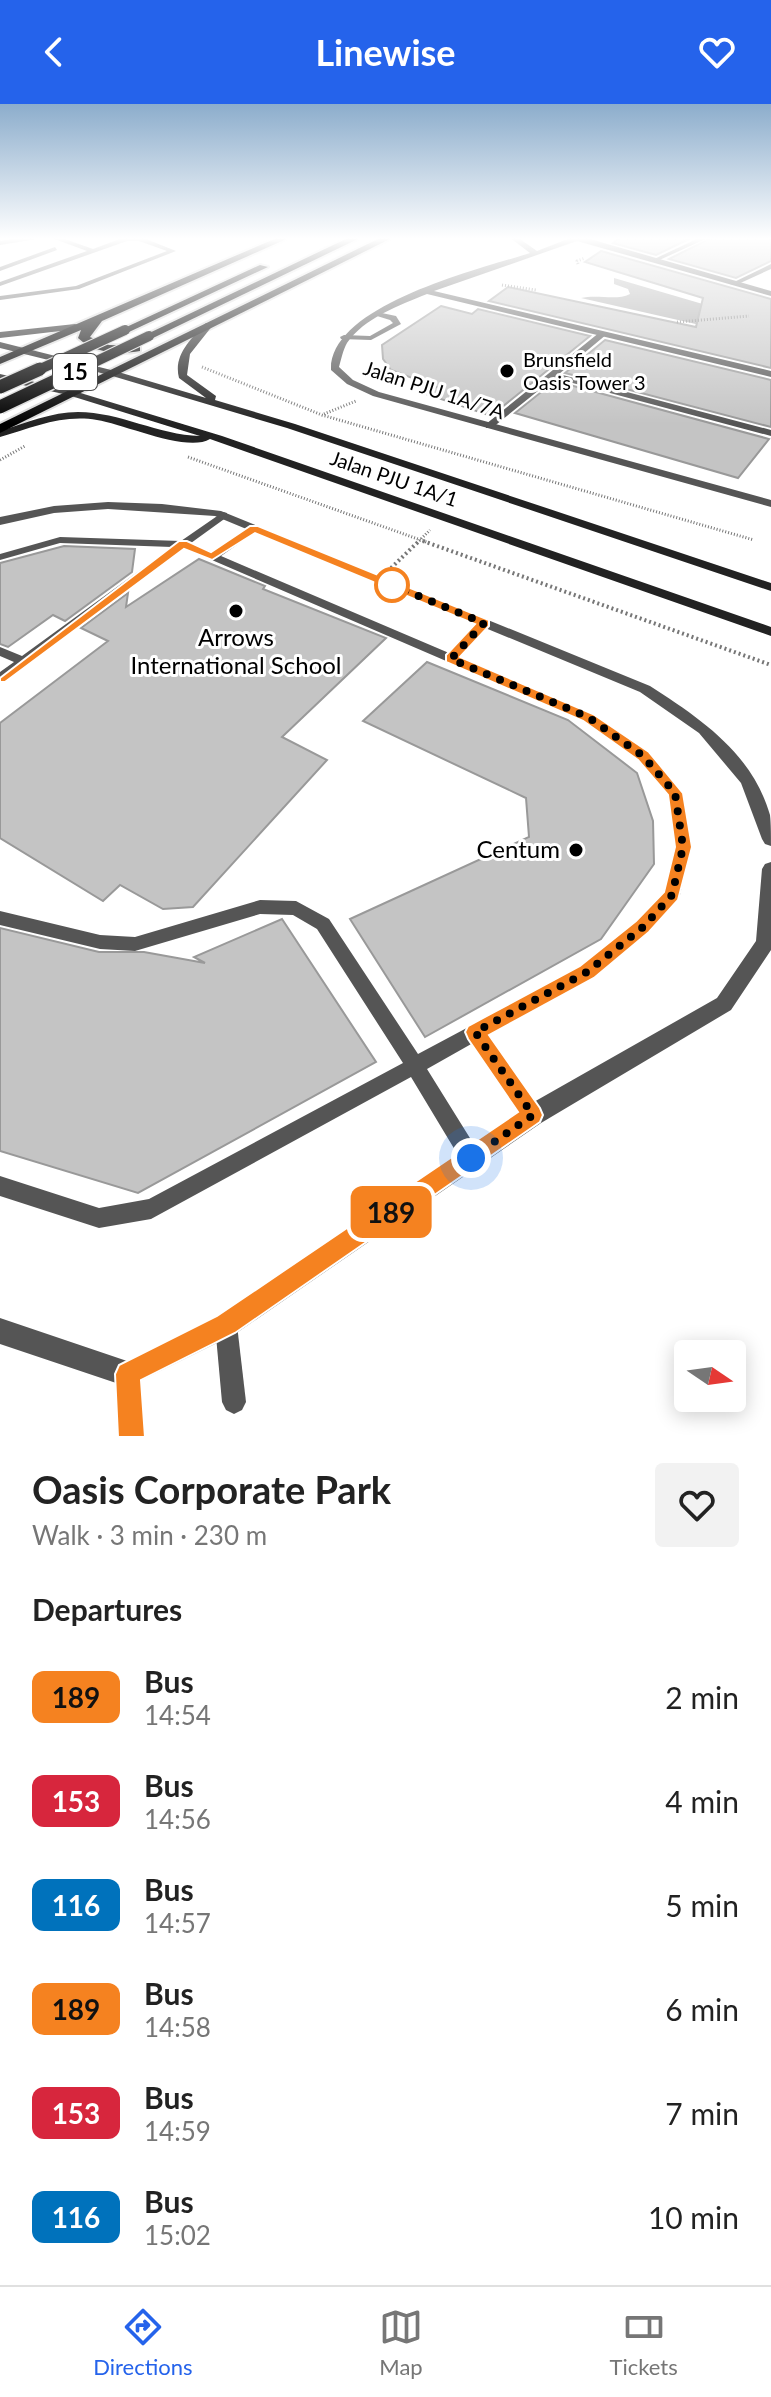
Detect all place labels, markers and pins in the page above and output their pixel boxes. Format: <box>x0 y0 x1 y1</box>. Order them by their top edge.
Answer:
place label: Brunsfield Oasis Tower 3 <box>523 347 646 394</box>
marker: Brunsfield Oasis Tower 3 <box>498 362 516 380</box>
unlabelled marker <box>375 568 409 602</box>
marker: Arrows International School <box>227 602 245 620</box>
place label: Arrows International School <box>130 622 342 679</box>
place label: Centum <box>477 834 560 863</box>
marker: Centum <box>567 841 585 859</box>

